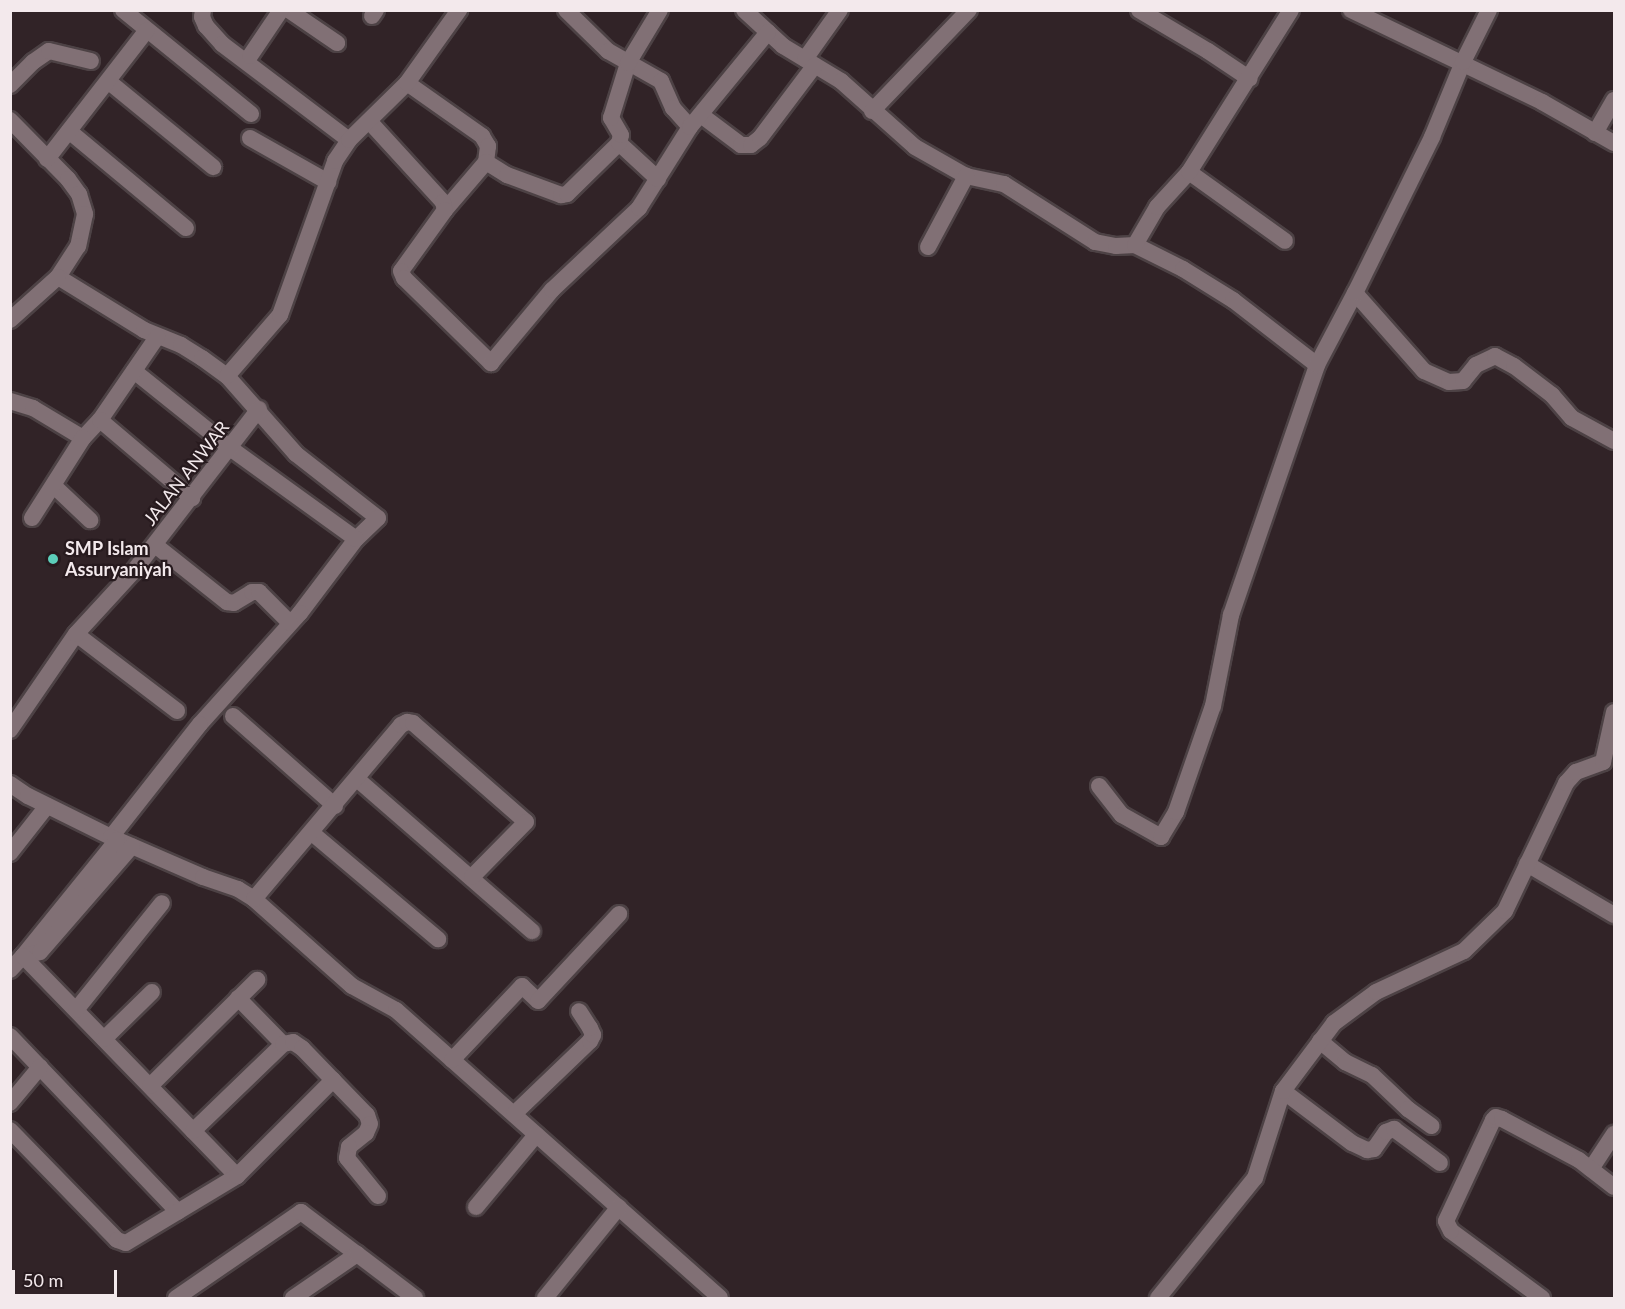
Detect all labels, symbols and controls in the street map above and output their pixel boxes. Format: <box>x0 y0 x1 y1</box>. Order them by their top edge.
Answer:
street label: JALAN ANWAR <box>139 416 233 530</box>
place label: SMP Islam Assuryaniyah <box>65 538 172 580</box>
marker: SMP Islam Assuryaniyah <box>46 552 60 566</box>
scale bar <box>15 1258 120 1296</box>
text: 50 m <box>23 1269 63 1291</box>

